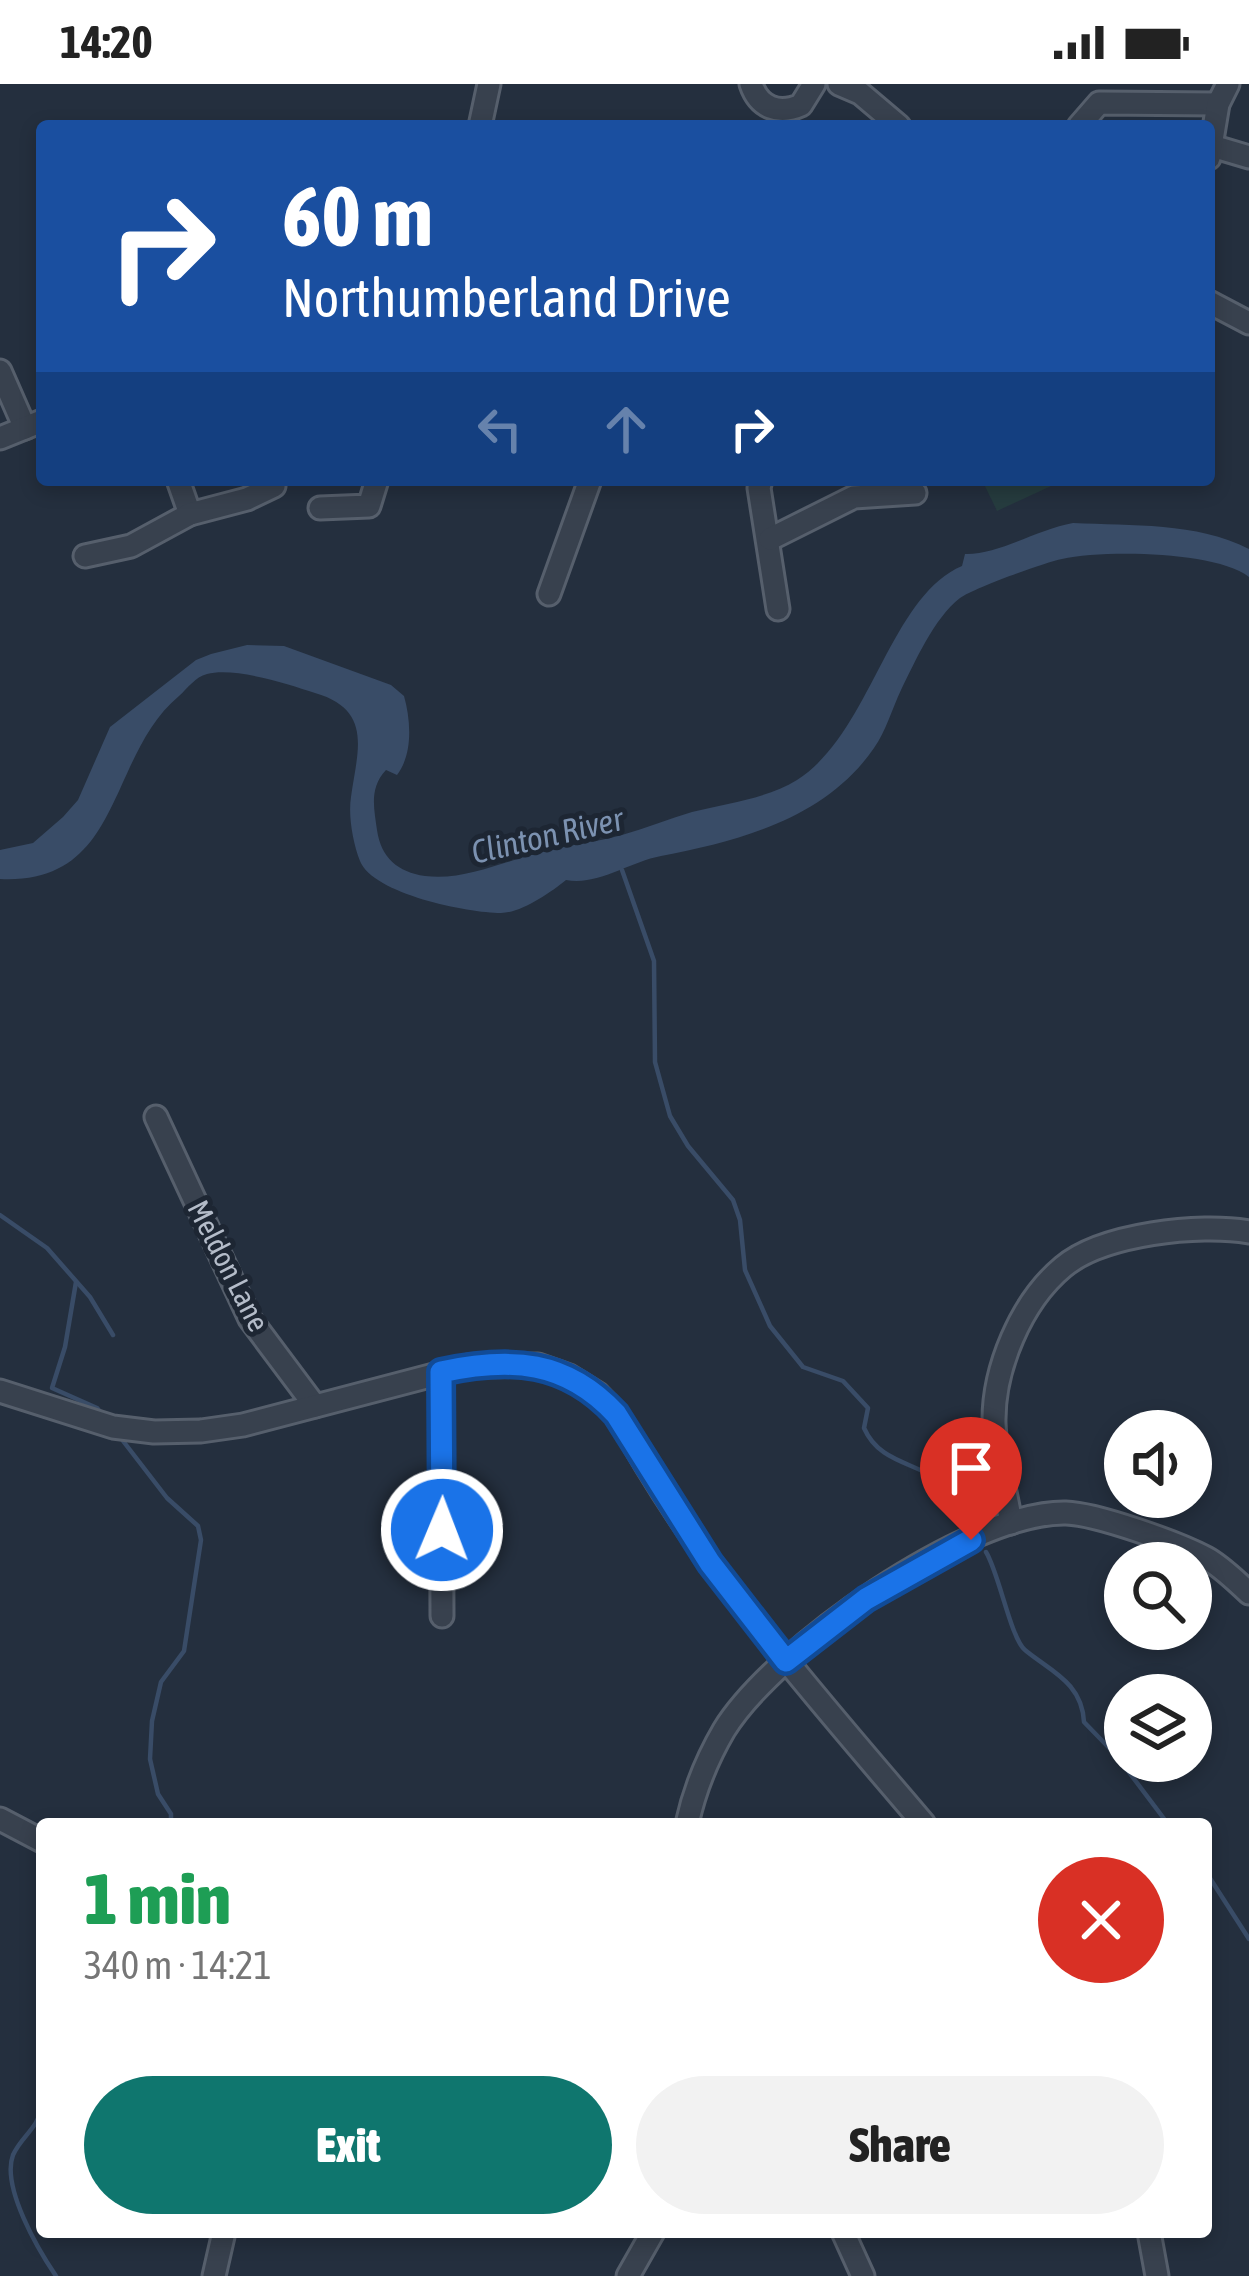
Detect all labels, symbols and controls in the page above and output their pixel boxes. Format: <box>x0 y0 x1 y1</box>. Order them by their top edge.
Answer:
text: 14:20 <box>60 16 153 68</box>
icon: right <box>84 168 240 324</box>
text: 60 m <box>282 168 433 264</box>
text: Northumberland Drive <box>282 267 731 328</box>
icon: left <box>467 396 533 462</box>
icon: ahead <box>593 396 659 462</box>
icon: right <box>719 396 785 462</box>
water label: Clinton River <box>467 799 628 871</box>
street label: Meldon Lane <box>181 1195 276 1337</box>
map controls <box>1104 1410 1212 1782</box>
button: sound <box>1104 1410 1212 1518</box>
pin <box>920 1417 1022 1540</box>
icon: arrive <box>938 1435 1004 1501</box>
position arrow <box>379 1467 505 1593</box>
button: search <box>1104 1542 1212 1650</box>
button: layers <box>1104 1674 1212 1782</box>
text: 1 min <box>84 1857 231 1939</box>
button: close <box>1038 1857 1164 1983</box>
text: 340 m · 14:21 <box>84 1943 272 1987</box>
button: Exit <box>84 2076 612 2214</box>
button: Share <box>636 2076 1164 2214</box>

